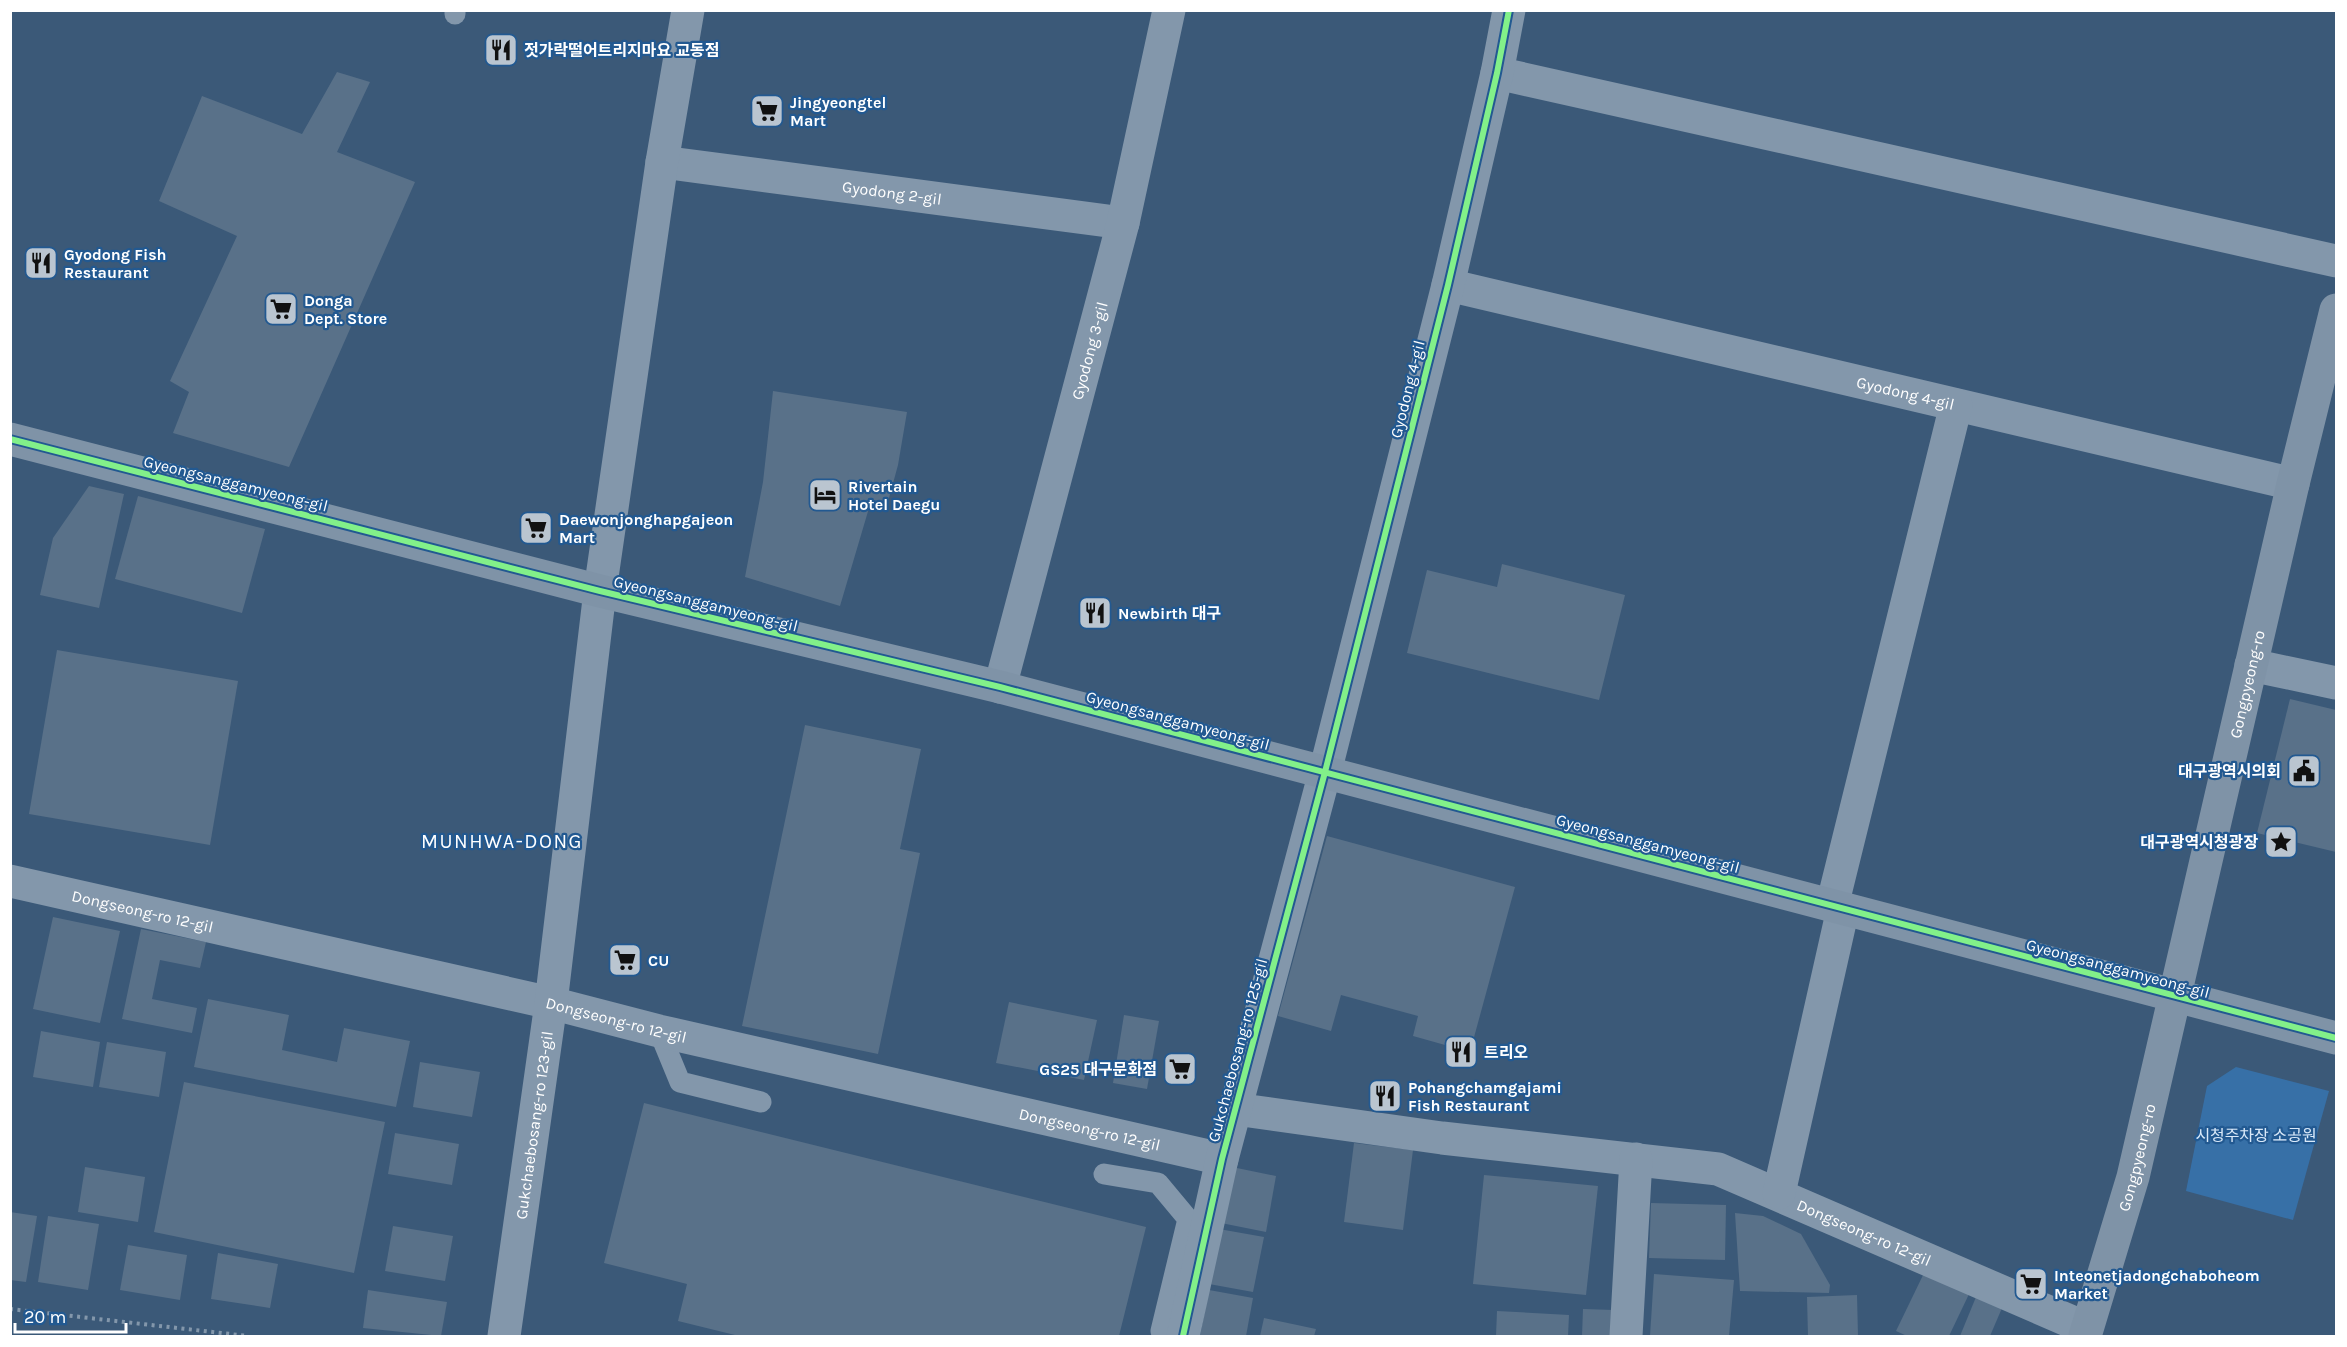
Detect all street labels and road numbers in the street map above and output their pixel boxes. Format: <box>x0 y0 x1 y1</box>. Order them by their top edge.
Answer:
street label: Gyodong 2-gil <box>841 177 943 209</box>
street label: Gyodong 3-gil <box>1068 300 1112 402</box>
street label: Gyodong 4-gil <box>1386 338 1429 440</box>
street label: Gyodong 4-gil <box>1854 373 1956 414</box>
street label: Gyeongsanggamyeong-gil <box>142 451 330 516</box>
street label: Gyeongsanggamyeong-gil <box>612 571 800 636</box>
street label: Gongpyeong-ro <box>2226 628 2269 740</box>
street label: Gyeongsanggamyeong-gil <box>1084 687 1272 754</box>
street label: Gyeongsanggamyeong-gil <box>1554 810 1742 877</box>
street label: Dongseong-ro 12-gil <box>70 886 215 937</box>
street label: Gyeongsanggamyeong-gil <box>2024 935 2212 1002</box>
street label: Gukchaebosang-ro 125-gil <box>1204 956 1271 1144</box>
street label: Dongseong-ro 12-gil <box>544 993 688 1047</box>
street label: Gukchaebosang-ro 123-gil <box>512 1030 557 1221</box>
street label: Gongpyeong-ro <box>2114 1102 2160 1214</box>
street label: Dongseong-ro 12-gil <box>1017 1104 1162 1155</box>
street label: Dongseong-ro 12-gil <box>1794 1195 1934 1270</box>

